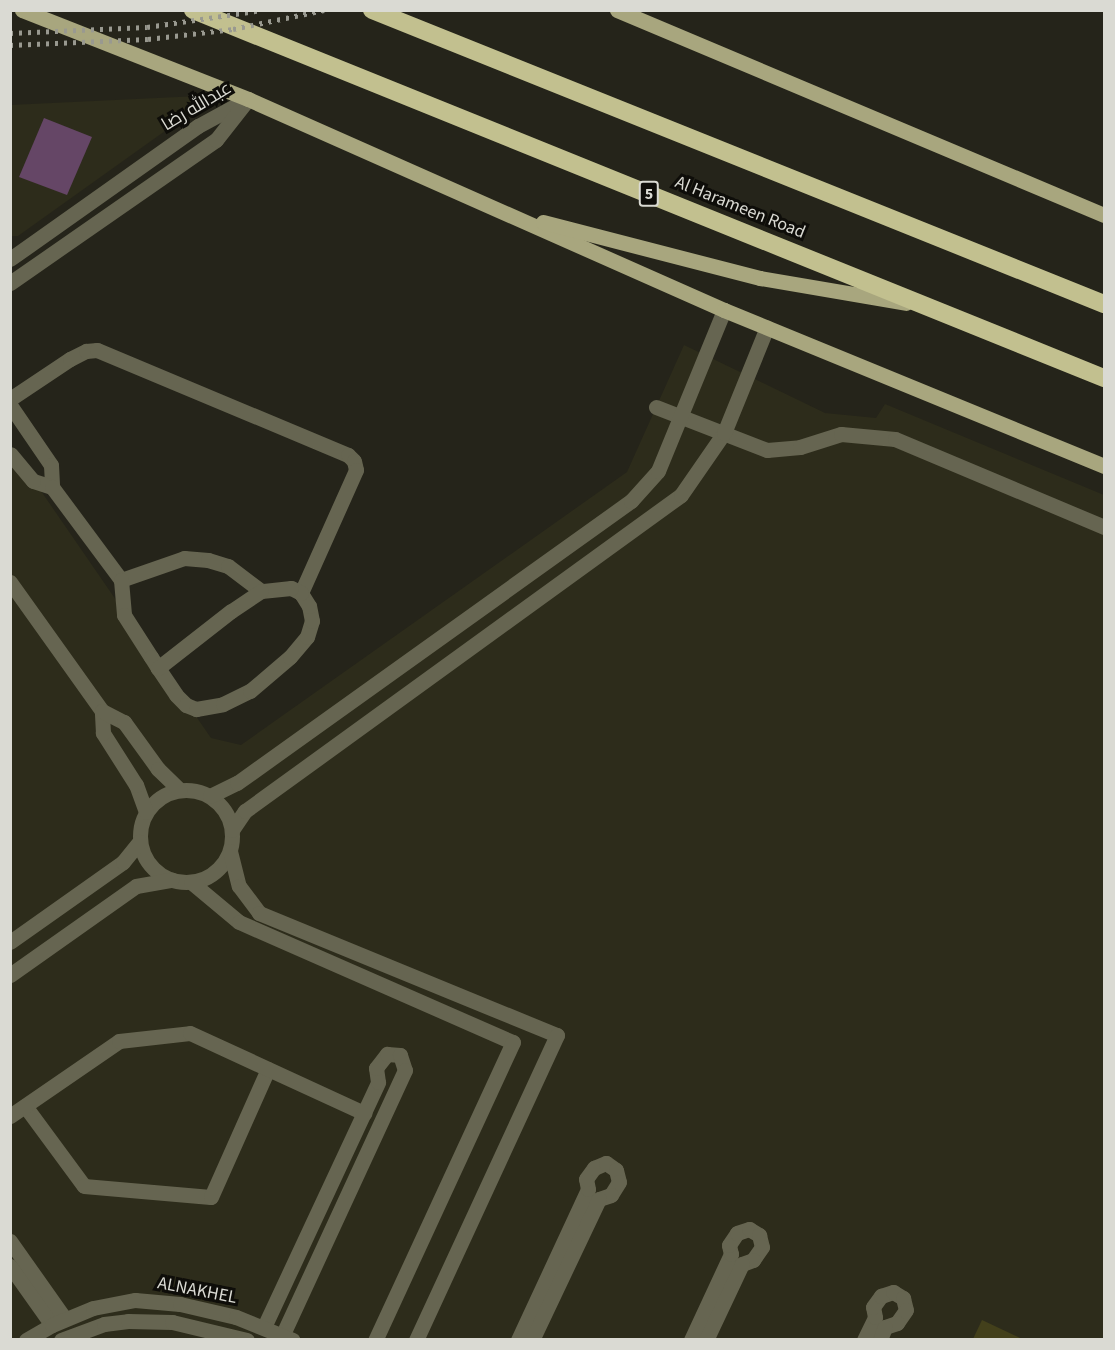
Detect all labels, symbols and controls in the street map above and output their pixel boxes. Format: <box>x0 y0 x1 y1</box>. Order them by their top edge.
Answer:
street label: عبدالله رضا <box>158 78 236 136</box>
street label: Al Harameen Road <box>672 172 808 244</box>
road number: 5 <box>638 181 660 207</box>
street label: ALNAKHEL <box>156 1273 238 1309</box>

